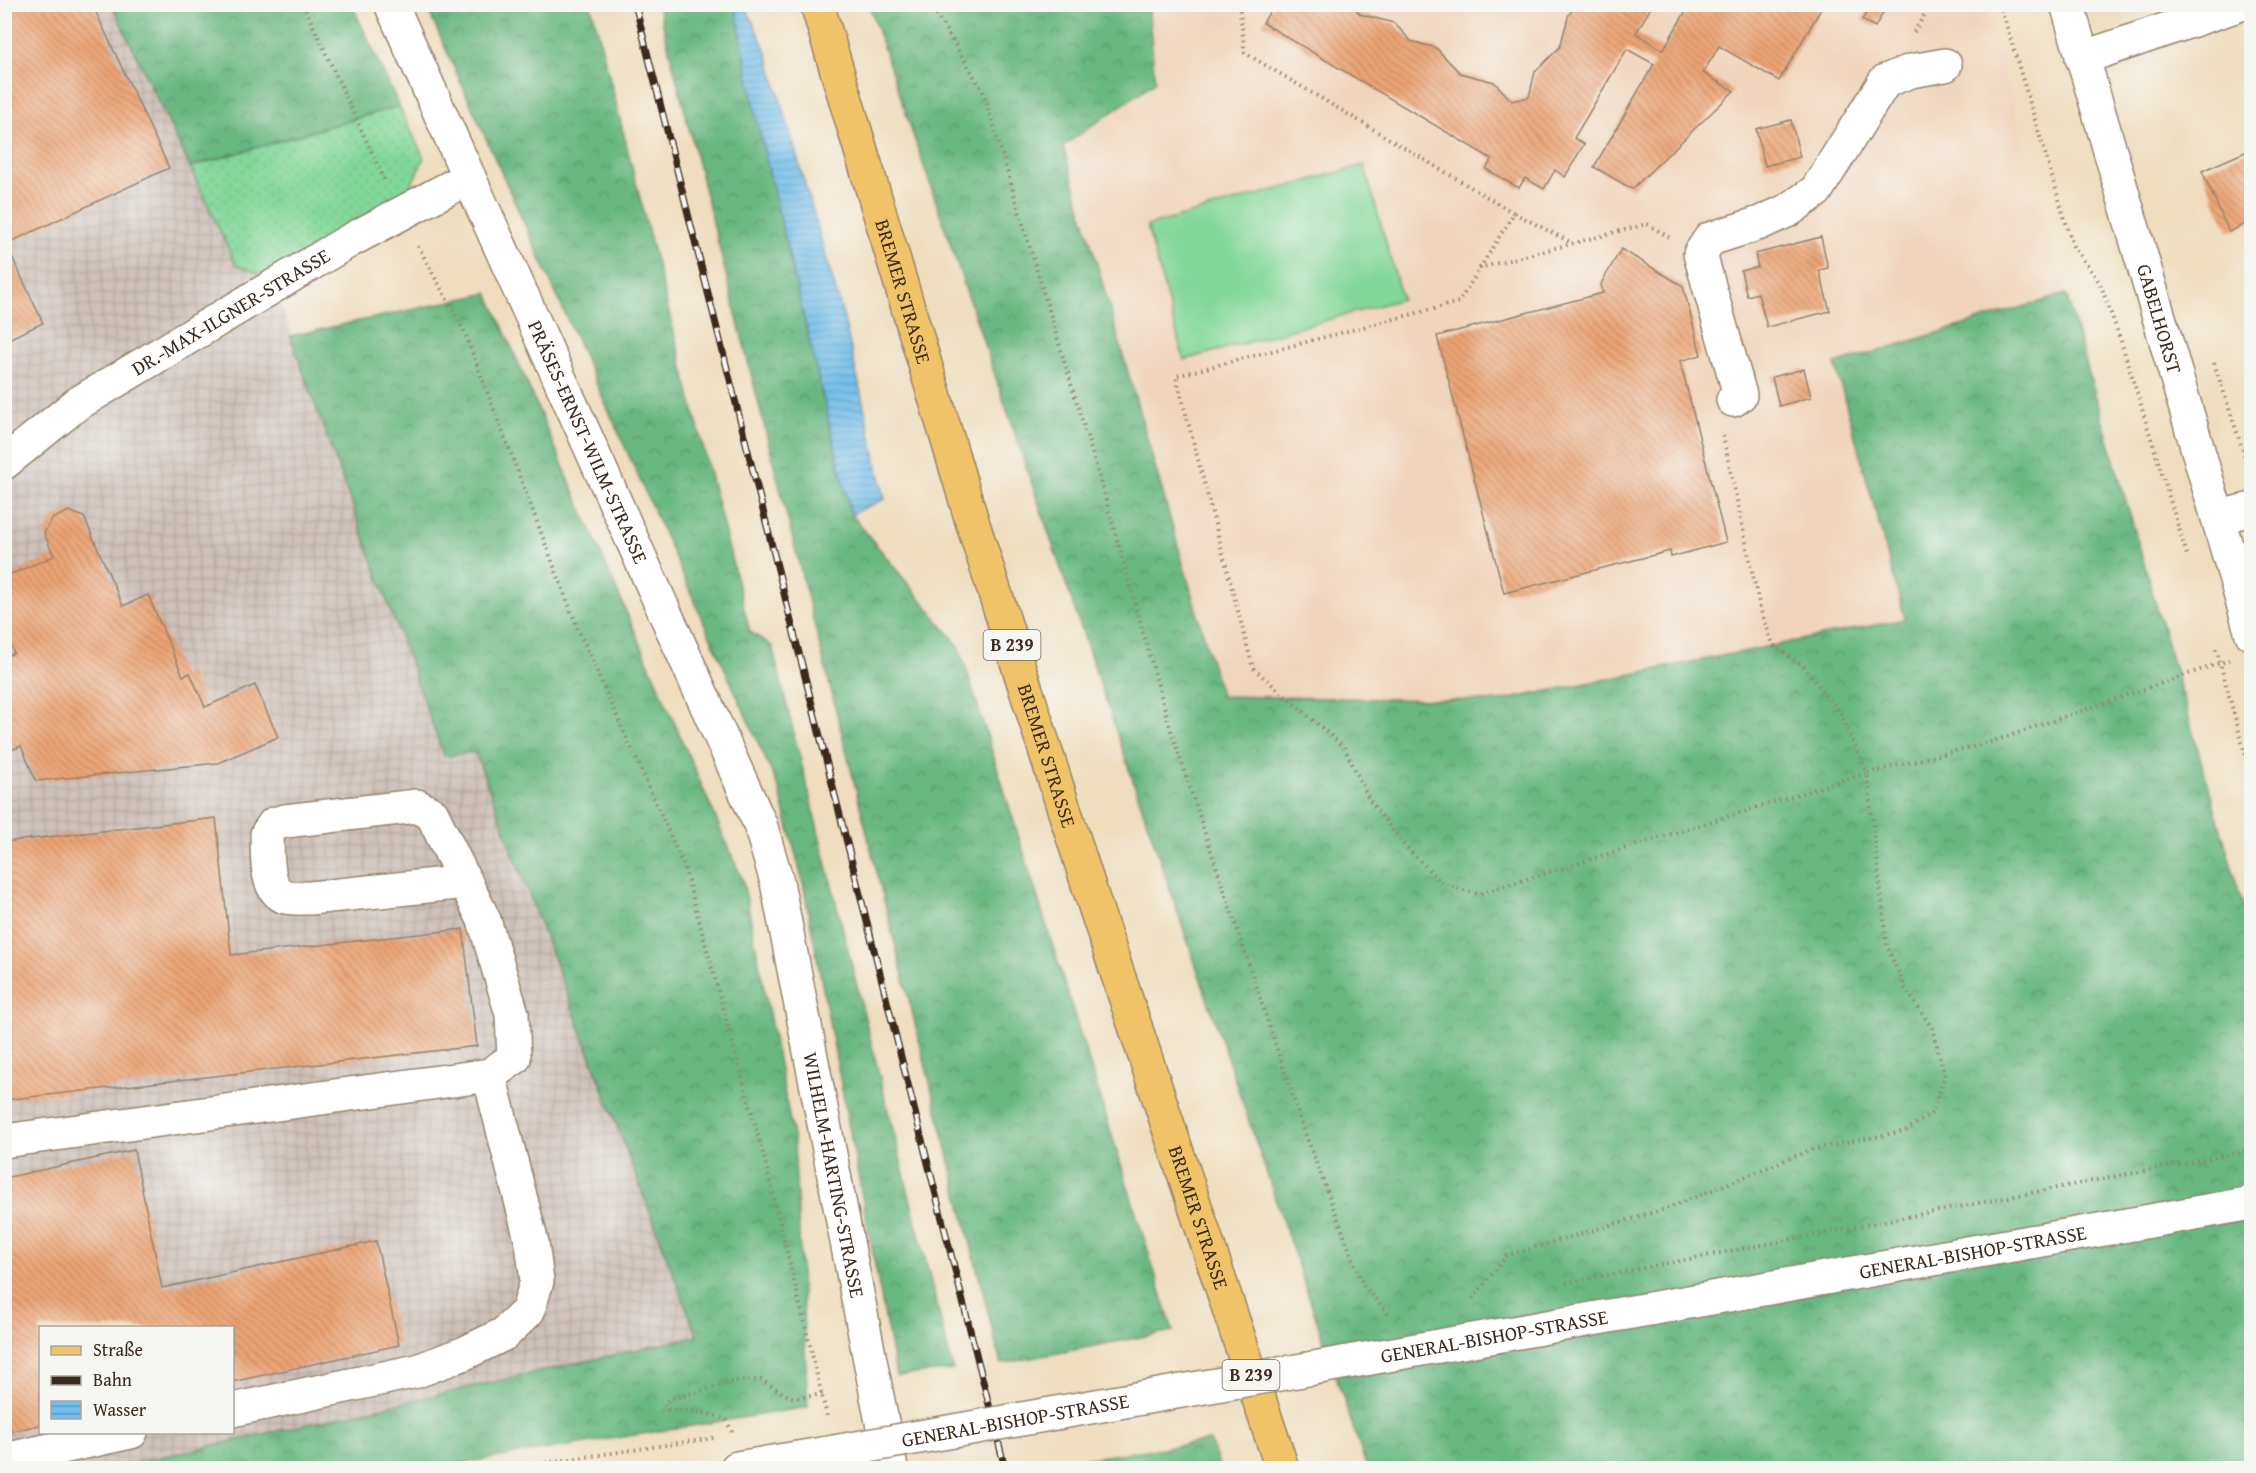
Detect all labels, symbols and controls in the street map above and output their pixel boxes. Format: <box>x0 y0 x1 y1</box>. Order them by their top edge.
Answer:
street label: BREMER STRASSE <box>868 215 939 367</box>
street label: DR.-MAX-ILGNER-STRASSE <box>126 241 335 382</box>
street label: GABELHORST <box>2130 260 2190 377</box>
street label: PRÄSES-ERNST-WILM-STRASSE <box>521 315 656 568</box>
road number: B 239 <box>984 630 1040 660</box>
street label: BREMER STRASSE <box>1011 680 1084 831</box>
street label: WILHELM-HARTING-STRASSE <box>796 1050 873 1300</box>
street label: BREMER STRASSE <box>1162 1142 1236 1293</box>
street label: GENERAL-BISHOP-STRASSE <box>1857 1217 2089 1286</box>
street label: GENERAL-BISHOP-STRASSE <box>1378 1302 1610 1370</box>
legend <box>39 1326 234 1434</box>
text: Straße <box>93 1336 143 1363</box>
road number: B 239 <box>1222 1360 1280 1390</box>
text: Bahn <box>93 1366 132 1393</box>
street label: GENERAL-BISHOP-STRASSE <box>899 1386 1131 1454</box>
text: Wasser <box>93 1396 147 1423</box>

